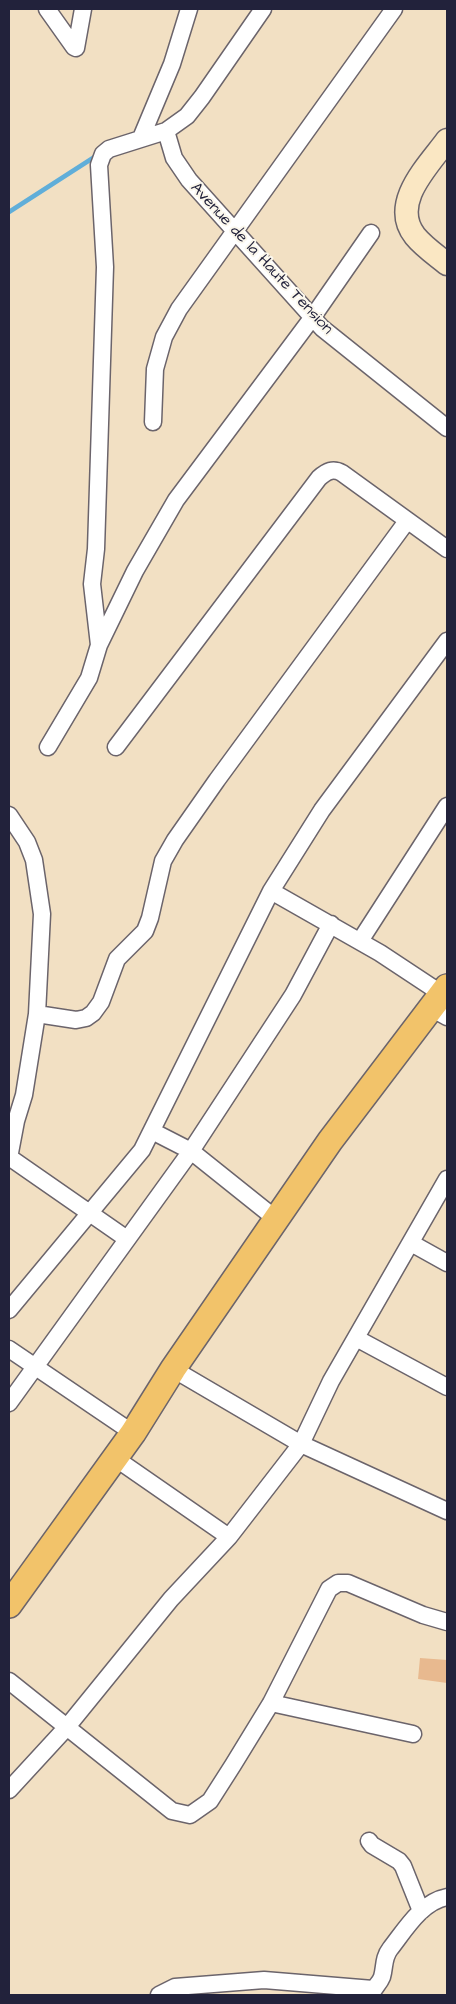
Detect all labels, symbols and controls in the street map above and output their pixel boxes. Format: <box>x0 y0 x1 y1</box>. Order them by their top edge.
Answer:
street label: Avenue de la Haute Tension <box>186 179 336 339</box>

